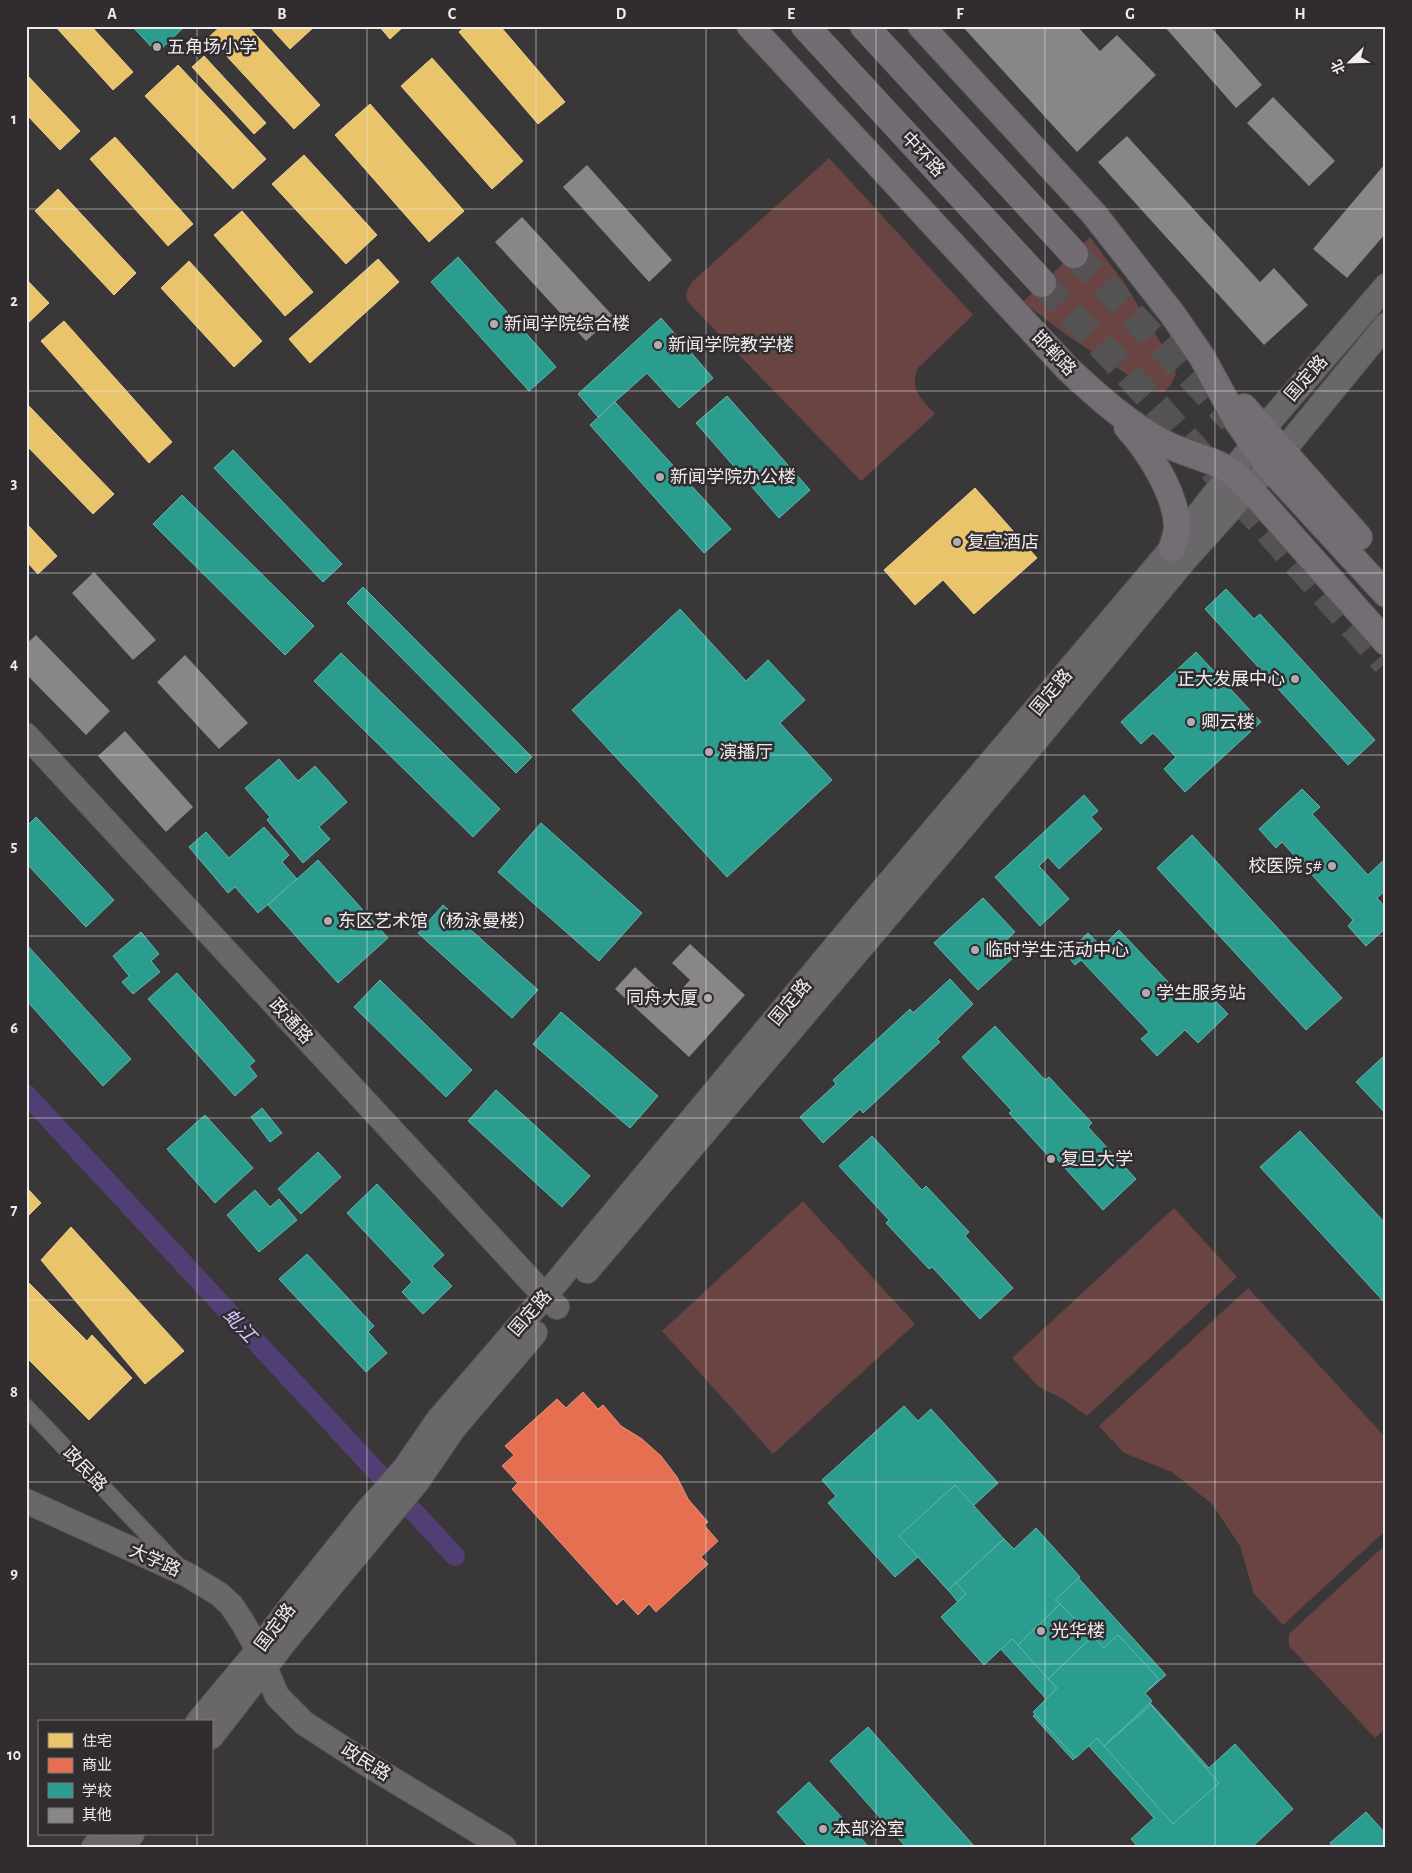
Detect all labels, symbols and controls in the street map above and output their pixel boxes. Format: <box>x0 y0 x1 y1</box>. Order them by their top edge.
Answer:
text: A <box>107 6 117 22</box>
text: B <box>277 6 287 22</box>
text: C <box>448 6 457 22</box>
text: D <box>616 6 627 22</box>
text: E <box>787 6 795 22</box>
text: F <box>956 6 964 22</box>
text: G <box>1125 6 1135 22</box>
text: H <box>1294 6 1306 22</box>
place label: 五角场小学 <box>167 37 257 57</box>
north arrow <box>1324 38 1374 88</box>
marker: 五角场小学 <box>151 41 163 53</box>
text: 北 <box>1329 58 1348 76</box>
text: 1 <box>11 111 17 127</box>
street label: 中环路 <box>897 127 949 181</box>
text: 2 <box>10 293 18 309</box>
place label: 新闻学院综合楼 <box>504 314 630 334</box>
marker: 新闻学院综合楼 <box>488 318 500 330</box>
street label: 邯郸路 <box>1028 327 1080 379</box>
place label: 新闻学院教学楼 <box>668 335 794 355</box>
marker: 新闻学院教学楼 <box>652 339 664 351</box>
street label: 国定路 <box>1281 351 1331 405</box>
place label: 新闻学院办公楼 <box>670 467 796 487</box>
marker: 新闻学院办公楼 <box>654 471 666 483</box>
text: 3 <box>11 475 18 491</box>
place label: 复宣酒店 <box>967 532 1039 552</box>
marker: 复宣酒店 <box>951 536 963 548</box>
text: 4 <box>10 656 18 672</box>
street label: 国定路 <box>1026 665 1076 719</box>
place label: 正大发展中心 <box>1177 669 1285 689</box>
marker: 正大发展中心 <box>1289 673 1301 685</box>
place label: 卿云楼 <box>1201 712 1255 732</box>
marker: 卿云楼 <box>1185 716 1197 728</box>
place label: 演播厅 <box>719 742 773 762</box>
marker: 演播厅 <box>703 746 715 758</box>
text: 5 <box>11 838 18 854</box>
place label: 校医院 5# <box>1248 856 1322 876</box>
marker: 校医院 5# <box>1326 860 1338 872</box>
place label: 东区艺术馆（杨泳曼楼） <box>338 911 536 931</box>
marker: 东区艺术馆（杨泳曼楼） <box>322 915 334 927</box>
place label: 临时学生活动中心 <box>985 940 1129 960</box>
marker: 临时学生活动中心 <box>969 944 981 956</box>
street label: 国定路 <box>765 975 815 1029</box>
place label: 学生服务站 <box>1156 983 1246 1003</box>
marker: 学生服务站 <box>1140 987 1152 999</box>
place label: 同舟大厦 <box>626 988 698 1008</box>
marker: 同舟大厦 <box>702 992 714 1004</box>
street label: 政通路 <box>265 994 317 1048</box>
text: 6 <box>10 1020 18 1036</box>
place label: 复旦大学 <box>1061 1149 1133 1169</box>
marker: 复旦大学 <box>1045 1153 1057 1165</box>
text: 7 <box>11 1202 18 1218</box>
street label: 国定路 <box>505 1286 555 1340</box>
water label: 虬江 <box>219 1305 261 1348</box>
text: 8 <box>10 1384 18 1400</box>
street label: 政民路 <box>59 1443 111 1495</box>
street label: 大学路 <box>126 1540 184 1580</box>
text: 9 <box>10 1565 18 1581</box>
street label: 国定路 <box>251 1599 299 1655</box>
place label: 光华楼 <box>1051 1621 1105 1641</box>
marker: 光华楼 <box>1035 1625 1047 1637</box>
legend <box>38 1720 212 1836</box>
text: 住宅 <box>82 1733 112 1749</box>
street label: 政民路 <box>338 1739 394 1785</box>
text: 10 <box>7 1747 21 1763</box>
text: 商业 <box>82 1757 112 1773</box>
text: 学校 <box>82 1782 112 1799</box>
text: 其他 <box>82 1807 112 1823</box>
place label: 本部浴室 <box>833 1819 905 1839</box>
marker: 本部浴室 <box>817 1823 829 1835</box>

